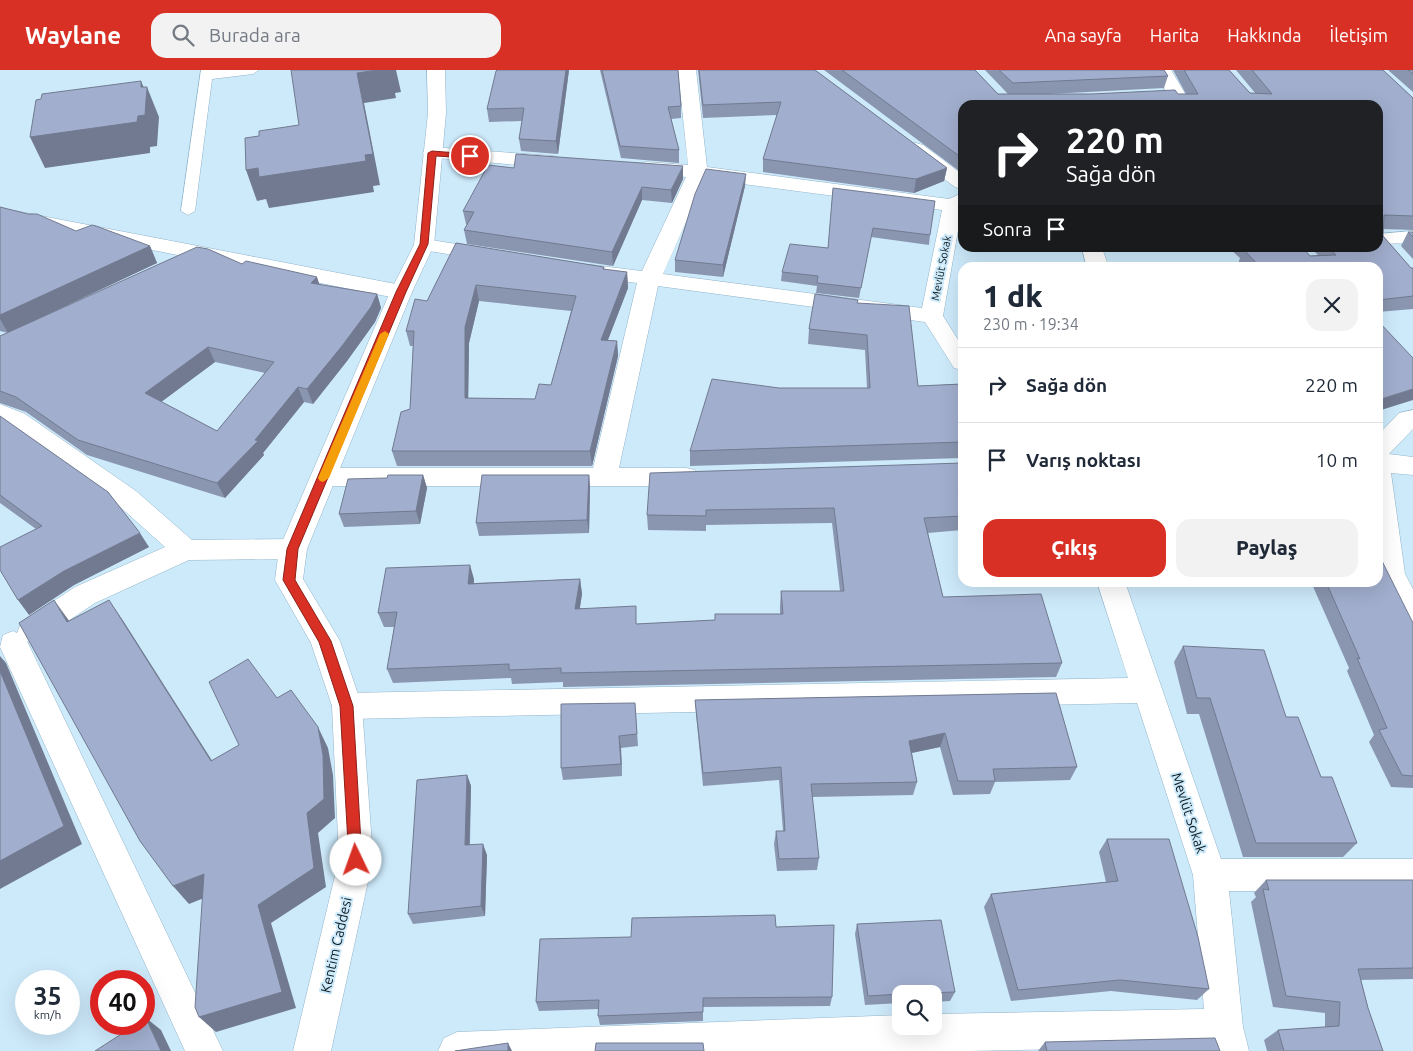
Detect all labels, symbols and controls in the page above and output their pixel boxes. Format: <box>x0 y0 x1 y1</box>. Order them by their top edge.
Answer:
search box <box>151 13 501 58</box>
icon: search <box>169 21 197 49</box>
text: Waylane <box>25 22 121 49</box>
text: Burada ara <box>209 24 301 46</box>
text: Ana sayfa <box>1045 25 1122 45</box>
text: Harita <box>1150 25 1199 45</box>
text: Hakkında <box>1227 25 1302 45</box>
text: İletişim <box>1330 25 1388 45</box>
icon: right <box>983 120 1048 185</box>
text: 220 m <box>1066 120 1164 160</box>
pin <box>449 135 491 177</box>
icon: arrive <box>456 142 484 170</box>
text: Sağa dön <box>1066 161 1156 186</box>
icon: arrive <box>1042 215 1070 243</box>
text: Sonra <box>983 218 1032 240</box>
street label: Mevlüt Sokak <box>929 234 953 302</box>
text: 1 dk <box>983 279 1043 313</box>
button: close <box>1306 279 1358 331</box>
text: 230 m · 19:34 <box>983 315 1079 333</box>
icon: right <box>983 371 1011 399</box>
text: Sağa dön <box>1026 374 1107 396</box>
text: 220 m <box>1305 374 1358 396</box>
icon: arrive <box>983 446 1011 474</box>
text: Varış noktası <box>1026 449 1141 471</box>
text: 10 m <box>1316 449 1358 471</box>
button: Çıkış <box>983 519 1166 577</box>
button: Paylaş <box>1176 519 1358 577</box>
street label: Mevlüt Sokak <box>1168 771 1210 855</box>
position arrow <box>329 833 381 885</box>
street label: Kentim Caddesi <box>317 896 355 994</box>
speed limit sign: 40 <box>90 970 155 1035</box>
text: 35 <box>33 982 62 1010</box>
map controls <box>892 985 942 1035</box>
button: search <box>892 985 942 1035</box>
text: km/h <box>34 1008 61 1021</box>

